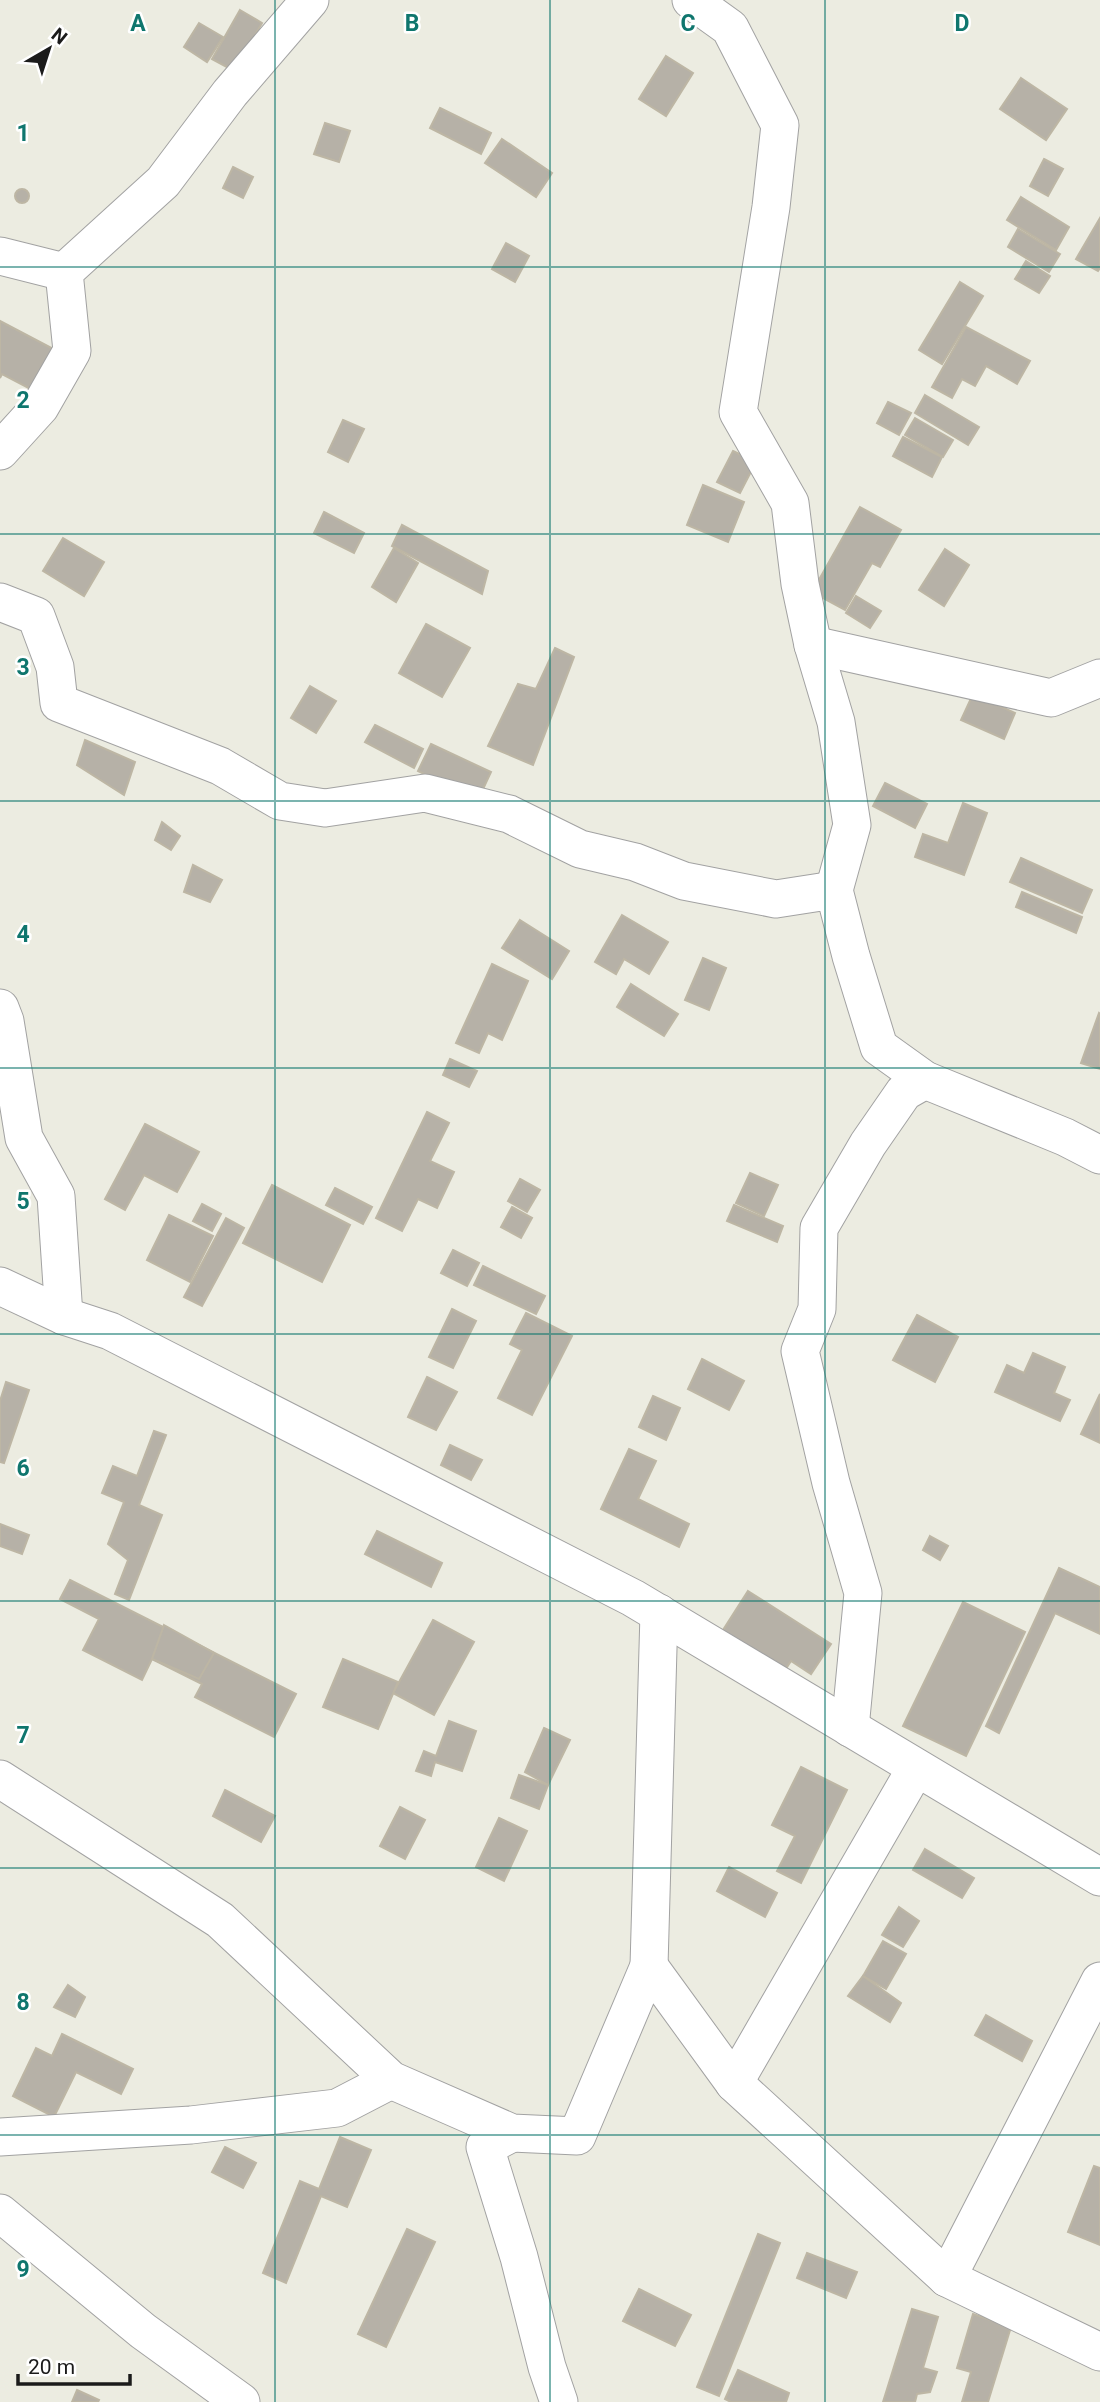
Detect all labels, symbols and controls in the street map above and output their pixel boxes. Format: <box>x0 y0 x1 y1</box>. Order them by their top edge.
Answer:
text: A <box>130 10 146 37</box>
text: B <box>405 10 419 37</box>
text: C <box>680 10 696 37</box>
text: D <box>955 10 969 37</box>
north arrow <box>14 14 84 84</box>
text: N <box>47 23 72 49</box>
text: 1 <box>16 120 30 147</box>
text: 2 <box>16 387 30 414</box>
text: 3 <box>16 654 30 681</box>
text: 4 <box>16 921 30 948</box>
text: 5 <box>16 1188 30 1215</box>
text: 6 <box>16 1455 30 1482</box>
text: 7 <box>16 1722 30 1749</box>
text: 8 <box>16 1989 30 2016</box>
text: 9 <box>16 2256 30 2283</box>
scale bar <box>18 2342 130 2386</box>
text: 20 m <box>28 2355 75 2379</box>

